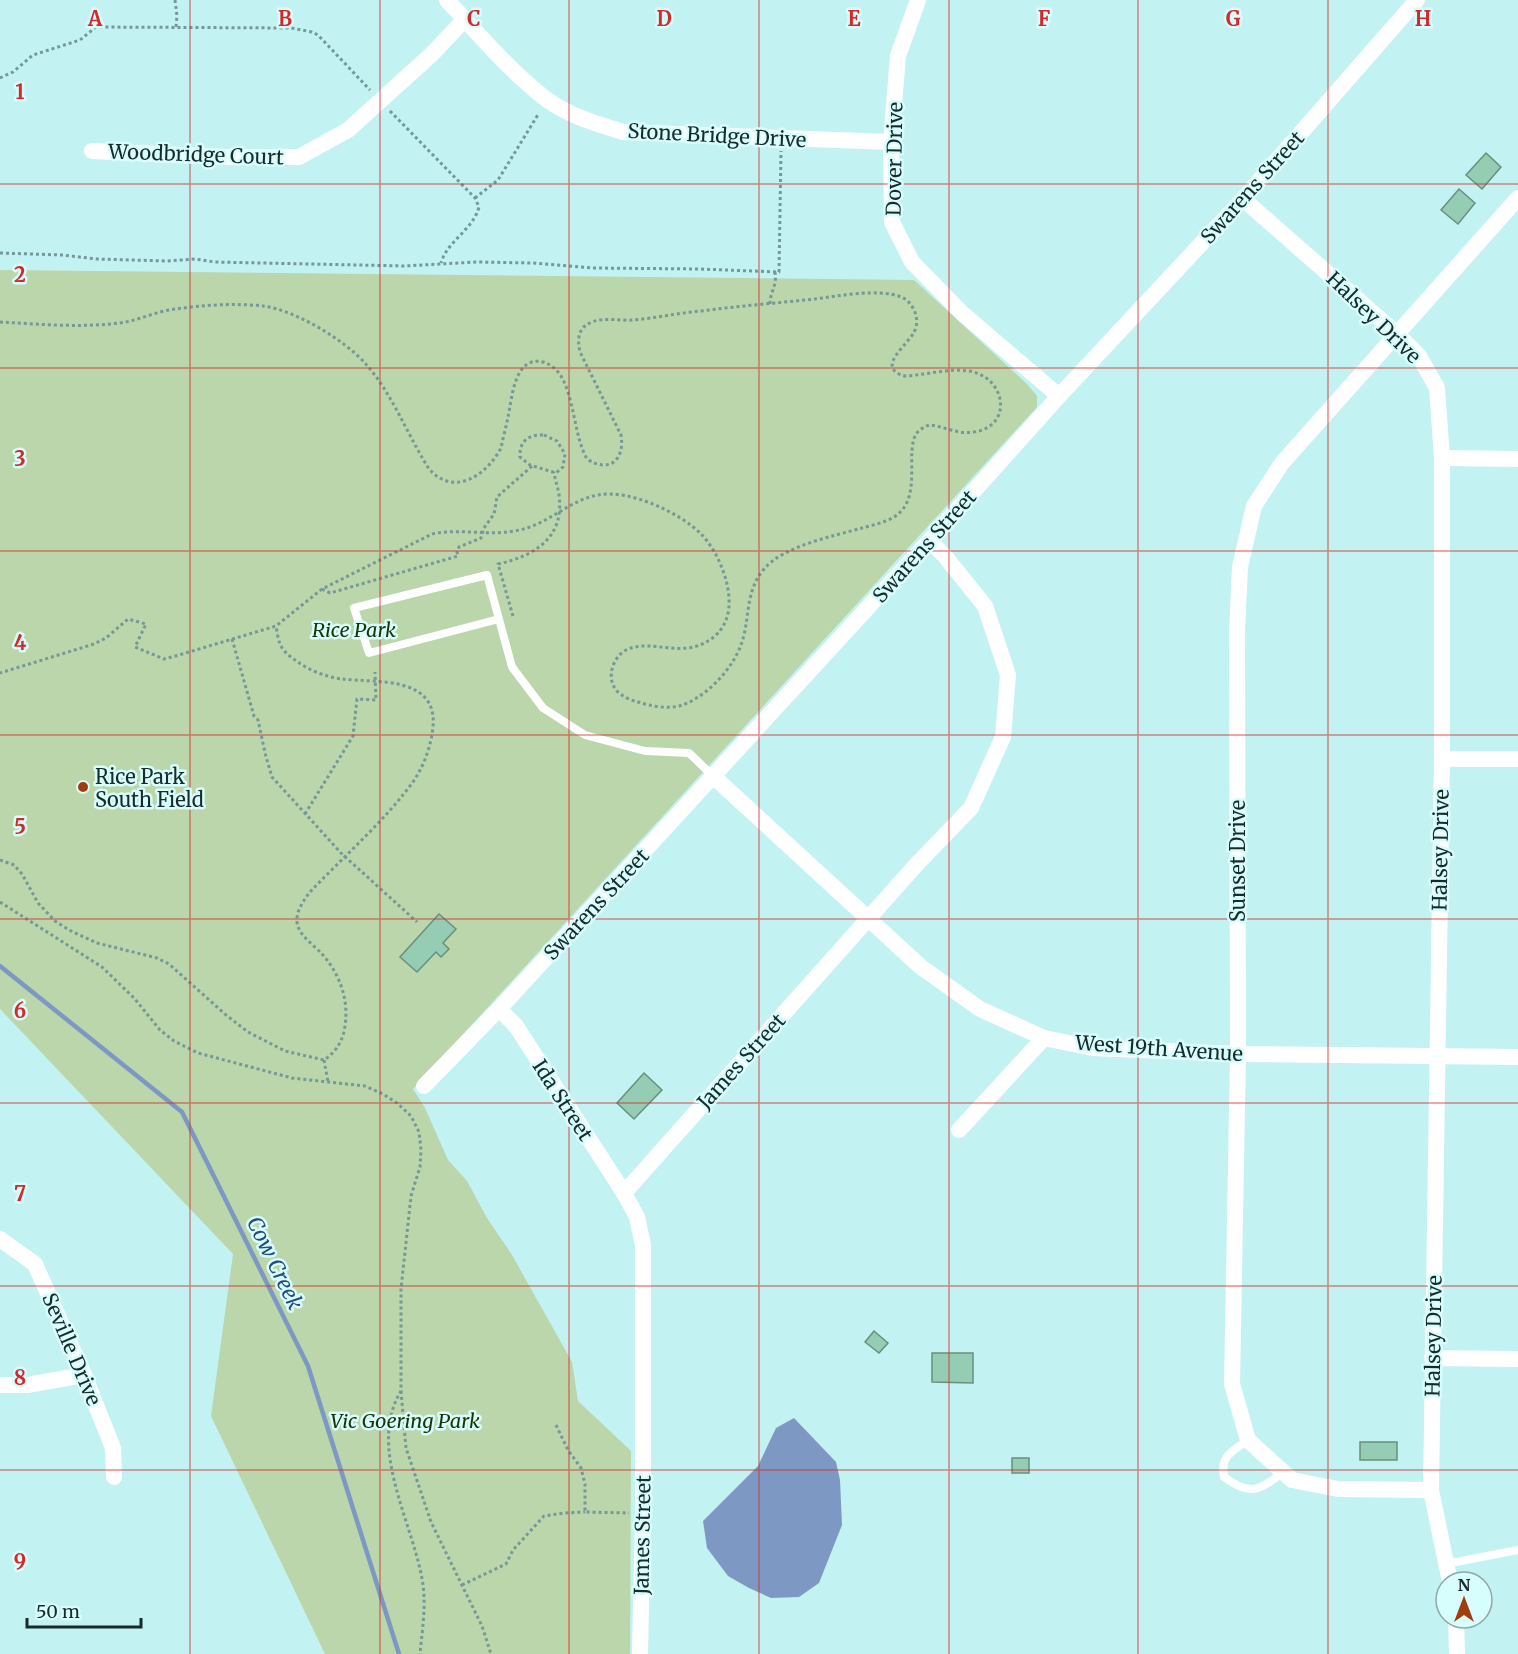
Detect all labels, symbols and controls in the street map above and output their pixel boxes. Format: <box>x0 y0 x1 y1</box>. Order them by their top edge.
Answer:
text: A <box>87 6 103 31</box>
text: B <box>278 6 292 31</box>
text: C <box>467 6 481 31</box>
text: D <box>656 6 672 31</box>
text: E <box>847 6 861 31</box>
text: F <box>1038 6 1051 31</box>
text: G <box>1226 6 1241 31</box>
text: H <box>1415 6 1431 31</box>
text: 1 <box>15 79 25 104</box>
street label: Dover Drive <box>881 102 907 216</box>
street label: Stone Bridge Drive <box>627 118 807 152</box>
street label: Swarens Street <box>1195 125 1309 249</box>
street label: Woodbridge Court <box>107 138 284 170</box>
text: 2 <box>14 262 26 287</box>
street label: Halsey Drive <box>1322 266 1426 368</box>
text: 3 <box>14 446 26 471</box>
street label: Swarens Street <box>867 484 981 608</box>
park label: Rice Park <box>312 617 396 642</box>
text: 4 <box>14 630 27 655</box>
place label: Rice Park South Field <box>95 764 204 812</box>
marker: Rice Park South Field <box>76 780 90 794</box>
street label: Halsey Drive <box>1426 789 1454 911</box>
street label: Sunset Drive <box>1225 800 1250 922</box>
text: 5 <box>14 814 26 839</box>
street label: Swarens Street <box>538 843 654 965</box>
text: 6 <box>14 998 26 1023</box>
street label: James Street <box>691 1008 790 1115</box>
street label: West 19th Avenue <box>1073 1030 1244 1066</box>
street label: Ida Street <box>527 1055 599 1146</box>
text: 7 <box>14 1181 26 1206</box>
water label: Cow Creek <box>241 1212 309 1314</box>
street label: Halsey Drive <box>1419 1275 1447 1397</box>
street label: Seville Drive <box>37 1289 107 1409</box>
text: 8 <box>14 1365 26 1390</box>
park label: Vic Goering Park <box>330 1408 480 1433</box>
street label: James Street <box>628 1475 656 1596</box>
text: 9 <box>14 1549 26 1574</box>
north arrow <box>1434 1570 1494 1630</box>
text: N <box>1458 1575 1471 1595</box>
scale bar <box>27 1591 141 1629</box>
text: 50 m <box>36 1600 80 1623</box>

